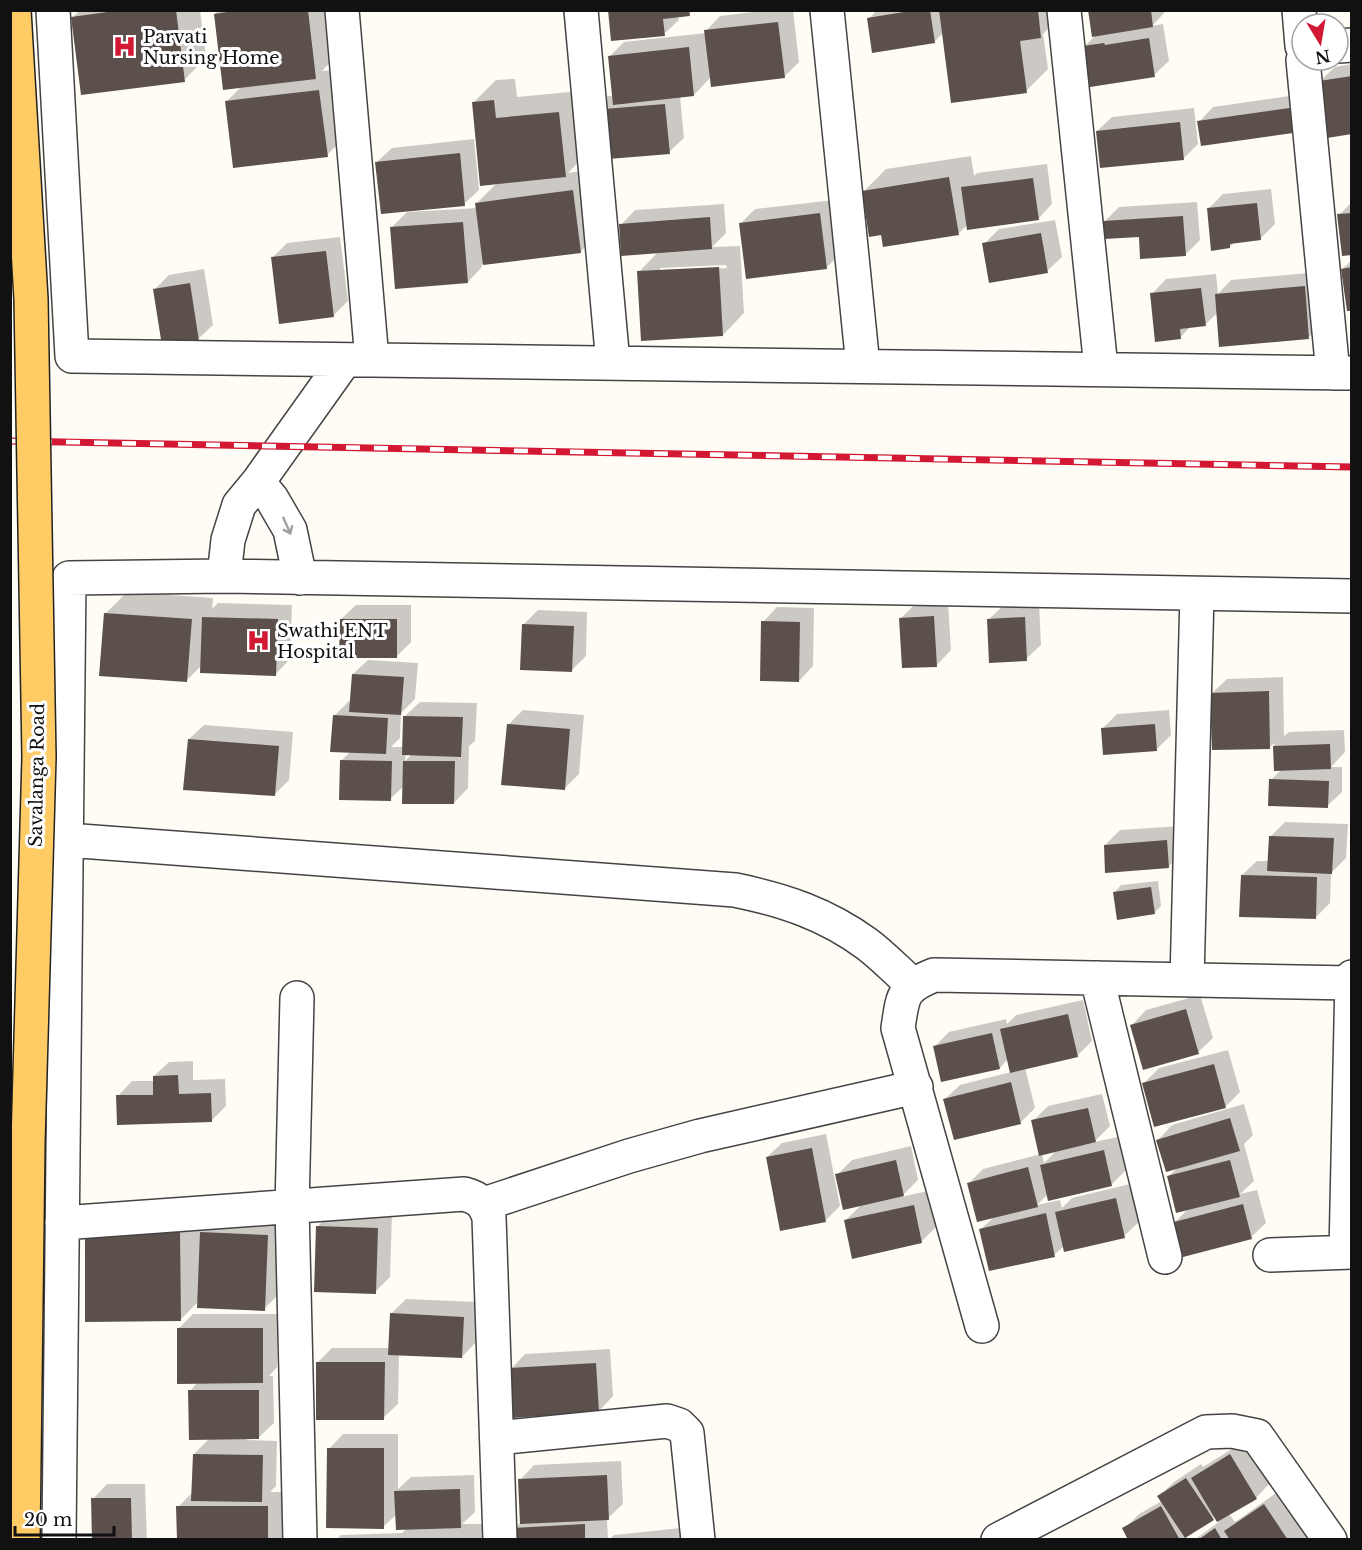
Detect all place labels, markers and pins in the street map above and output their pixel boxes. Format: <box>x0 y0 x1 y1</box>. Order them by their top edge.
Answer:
place label: Parvati Nursing Home <box>143 26 279 69</box>
hospital icon: Parvati Nursing Home <box>112 34 138 60</box>
place label: Swathi ENT Hospital <box>277 620 388 663</box>
hospital icon: Swathi ENT Hospital <box>246 628 272 654</box>

